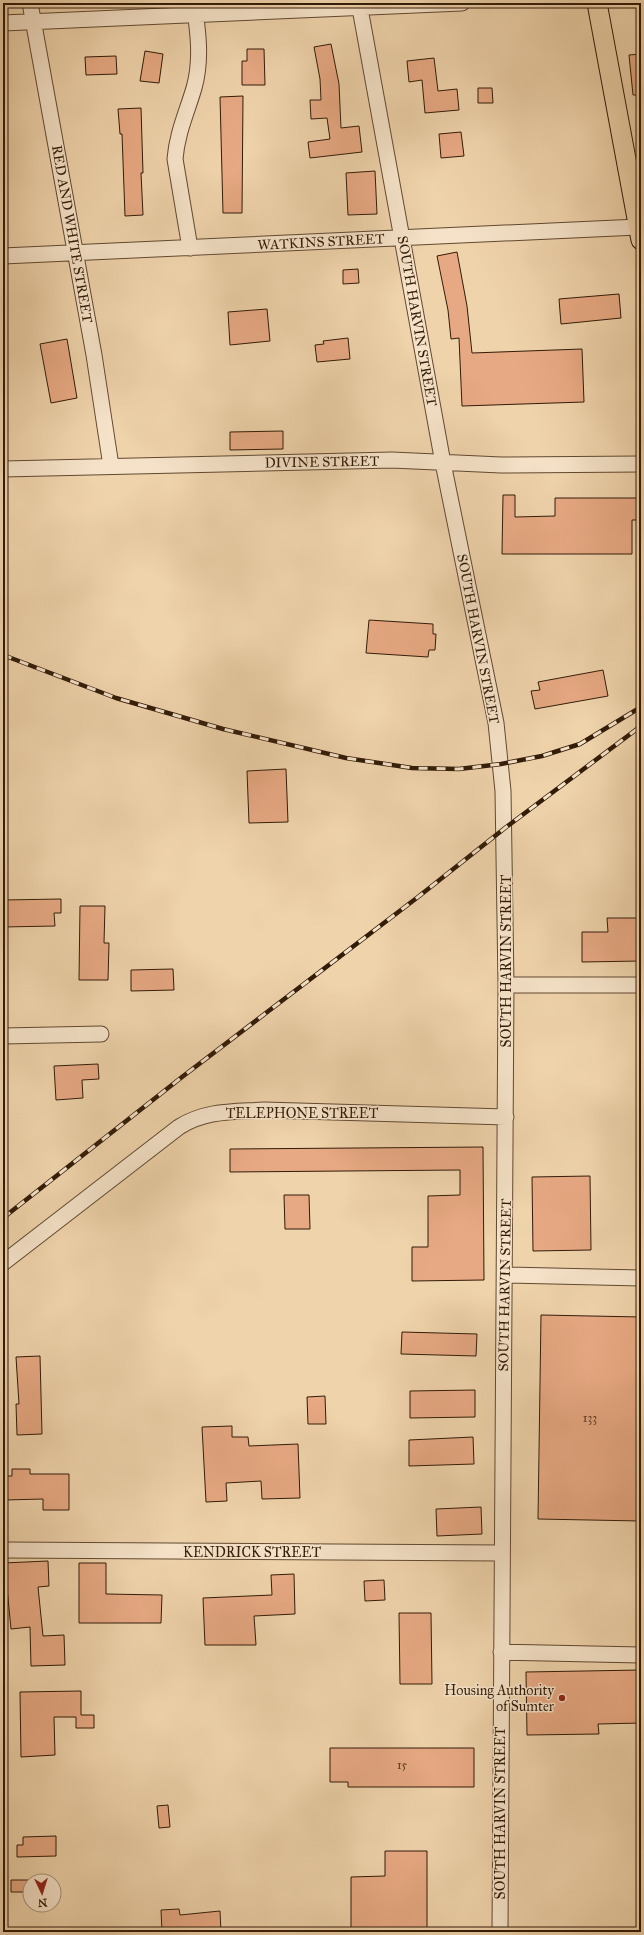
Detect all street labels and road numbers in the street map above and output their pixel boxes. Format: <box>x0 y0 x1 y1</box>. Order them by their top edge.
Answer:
street label: RED AND WHITE STREET <box>48 144 96 325</box>
street label: WATKINS STREET <box>257 230 385 254</box>
street label: SOUTH HARVIN STREET <box>394 234 440 408</box>
street label: DIVINE STREET <box>265 452 380 471</box>
street label: SOUTH HARVIN STREET <box>453 553 503 726</box>
street label: SOUTH HARVIN STREET <box>498 874 515 1047</box>
street label: TELEPHONE STREET <box>226 1105 379 1122</box>
street label: SOUTH HARVIN STREET <box>495 1198 515 1372</box>
street label: KENDRICK STREET <box>183 1544 321 1561</box>
street label: SOUTH HARVIN STREET <box>492 1726 509 1899</box>

